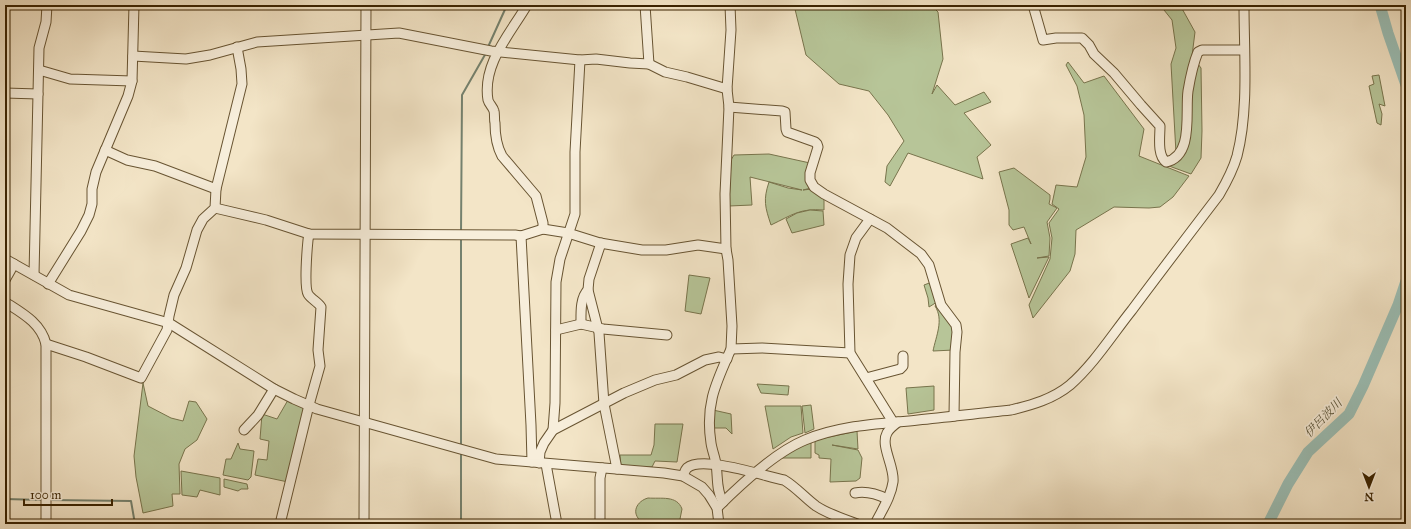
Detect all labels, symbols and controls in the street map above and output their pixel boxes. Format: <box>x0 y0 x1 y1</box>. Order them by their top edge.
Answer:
water label: 伊呂波川 <box>1301 394 1346 440</box>
north arrow <box>1349 467 1389 507</box>
scale bar <box>24 481 112 507</box>
text: 100 m <box>30 488 61 502</box>
text: N <box>1364 490 1374 503</box>

